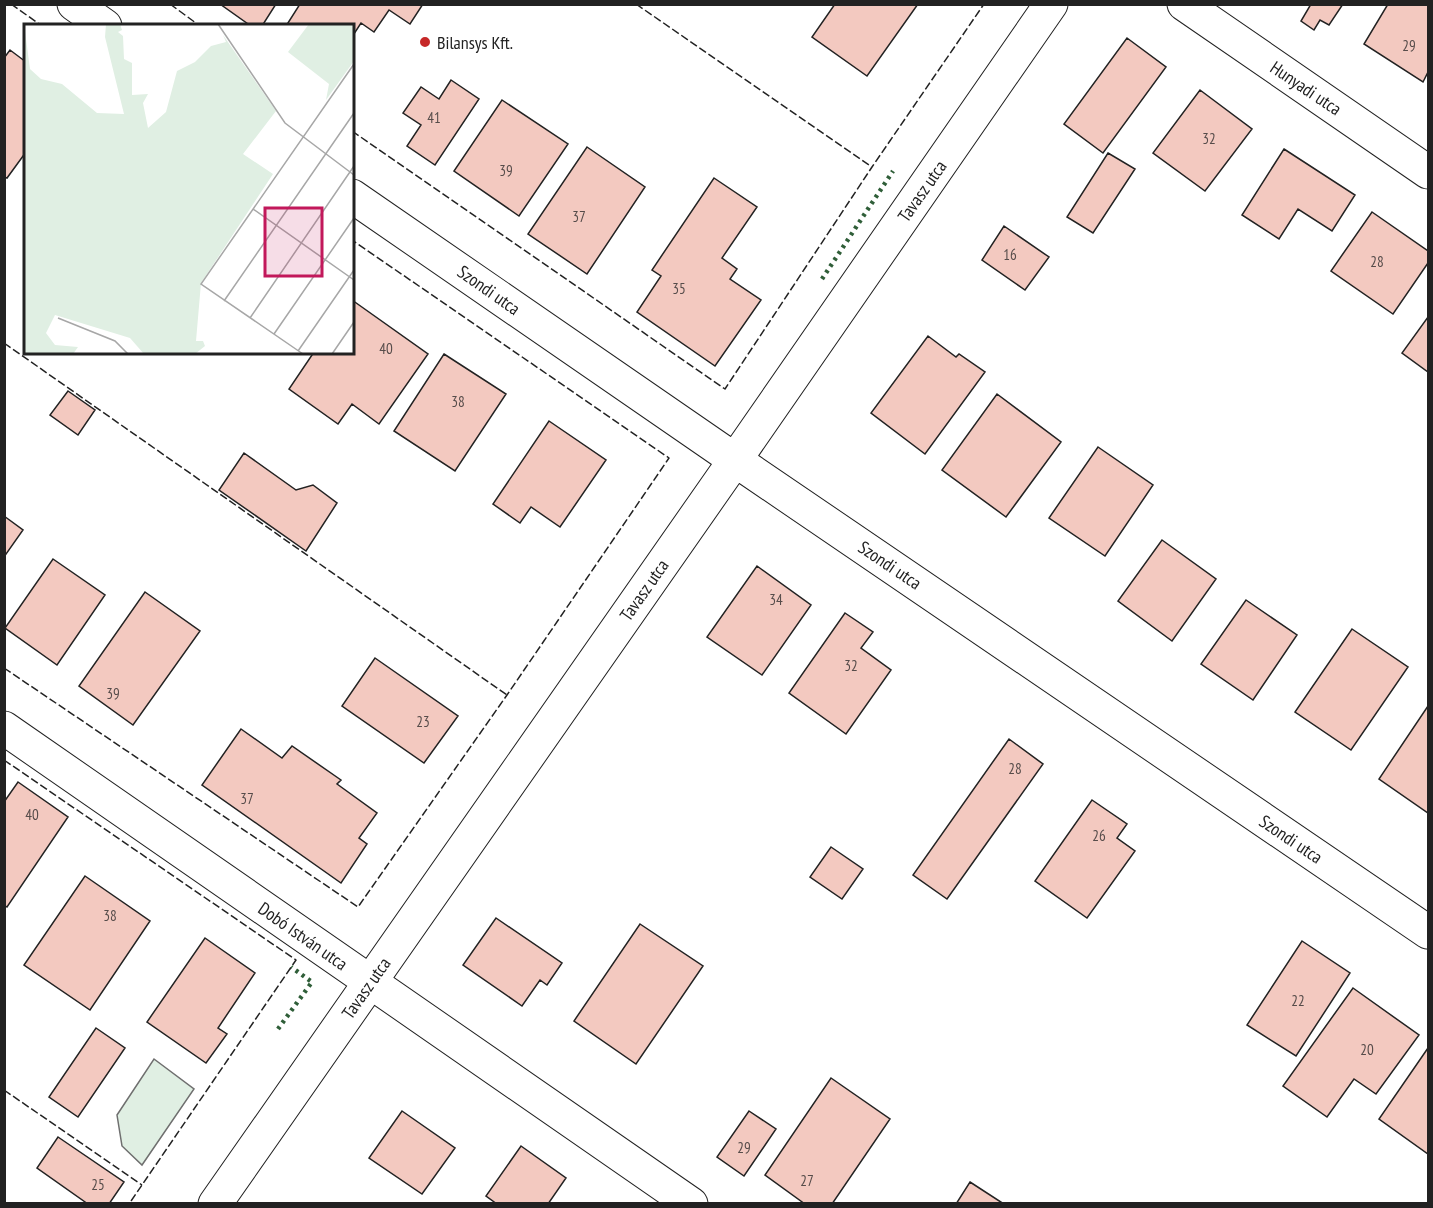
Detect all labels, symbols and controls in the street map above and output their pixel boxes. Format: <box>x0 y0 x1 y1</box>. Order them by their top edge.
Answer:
inset map <box>24 24 354 354</box>
place label: Bilansys Kft. <box>437 31 513 54</box>
marker: Bilansys Kft. <box>418 35 432 49</box>
house number: 29 <box>1402 36 1416 55</box>
street label: Hunyadi utca <box>1266 56 1346 120</box>
house number: 41 <box>427 108 441 127</box>
house number: 32 <box>1202 129 1216 148</box>
street label: Tavasz utca <box>892 156 952 226</box>
house number: 39 <box>499 161 513 180</box>
house number: 37 <box>572 207 586 226</box>
house number: 16 <box>1003 245 1017 264</box>
house number: 28 <box>1370 252 1384 271</box>
street label: Szondi utca <box>453 260 525 320</box>
house number: 35 <box>672 279 686 298</box>
house number: 40 <box>379 339 393 358</box>
house number: 38 <box>451 392 465 411</box>
street label: Szondi utca <box>854 536 926 594</box>
street label: Tavasz utca <box>614 555 674 625</box>
house number: 34 <box>769 590 783 609</box>
house number: 32 <box>844 656 858 675</box>
house number: 39 <box>106 684 120 703</box>
house number: 23 <box>416 712 430 731</box>
house number: 28 <box>1008 759 1022 778</box>
house number: 37 <box>240 789 254 808</box>
house number: 40 <box>25 805 39 824</box>
street label: Szondi utca <box>1255 810 1327 868</box>
house number: 26 <box>1092 826 1106 845</box>
street label: Dobó István utca <box>254 897 352 975</box>
house number: 38 <box>103 906 117 925</box>
street label: Tavasz utca <box>336 953 396 1023</box>
house number: 22 <box>1291 991 1305 1010</box>
house number: 20 <box>1360 1040 1374 1059</box>
house number: 29 <box>737 1138 751 1157</box>
house number: 27 <box>800 1171 814 1190</box>
house number: 25 <box>91 1175 105 1194</box>

